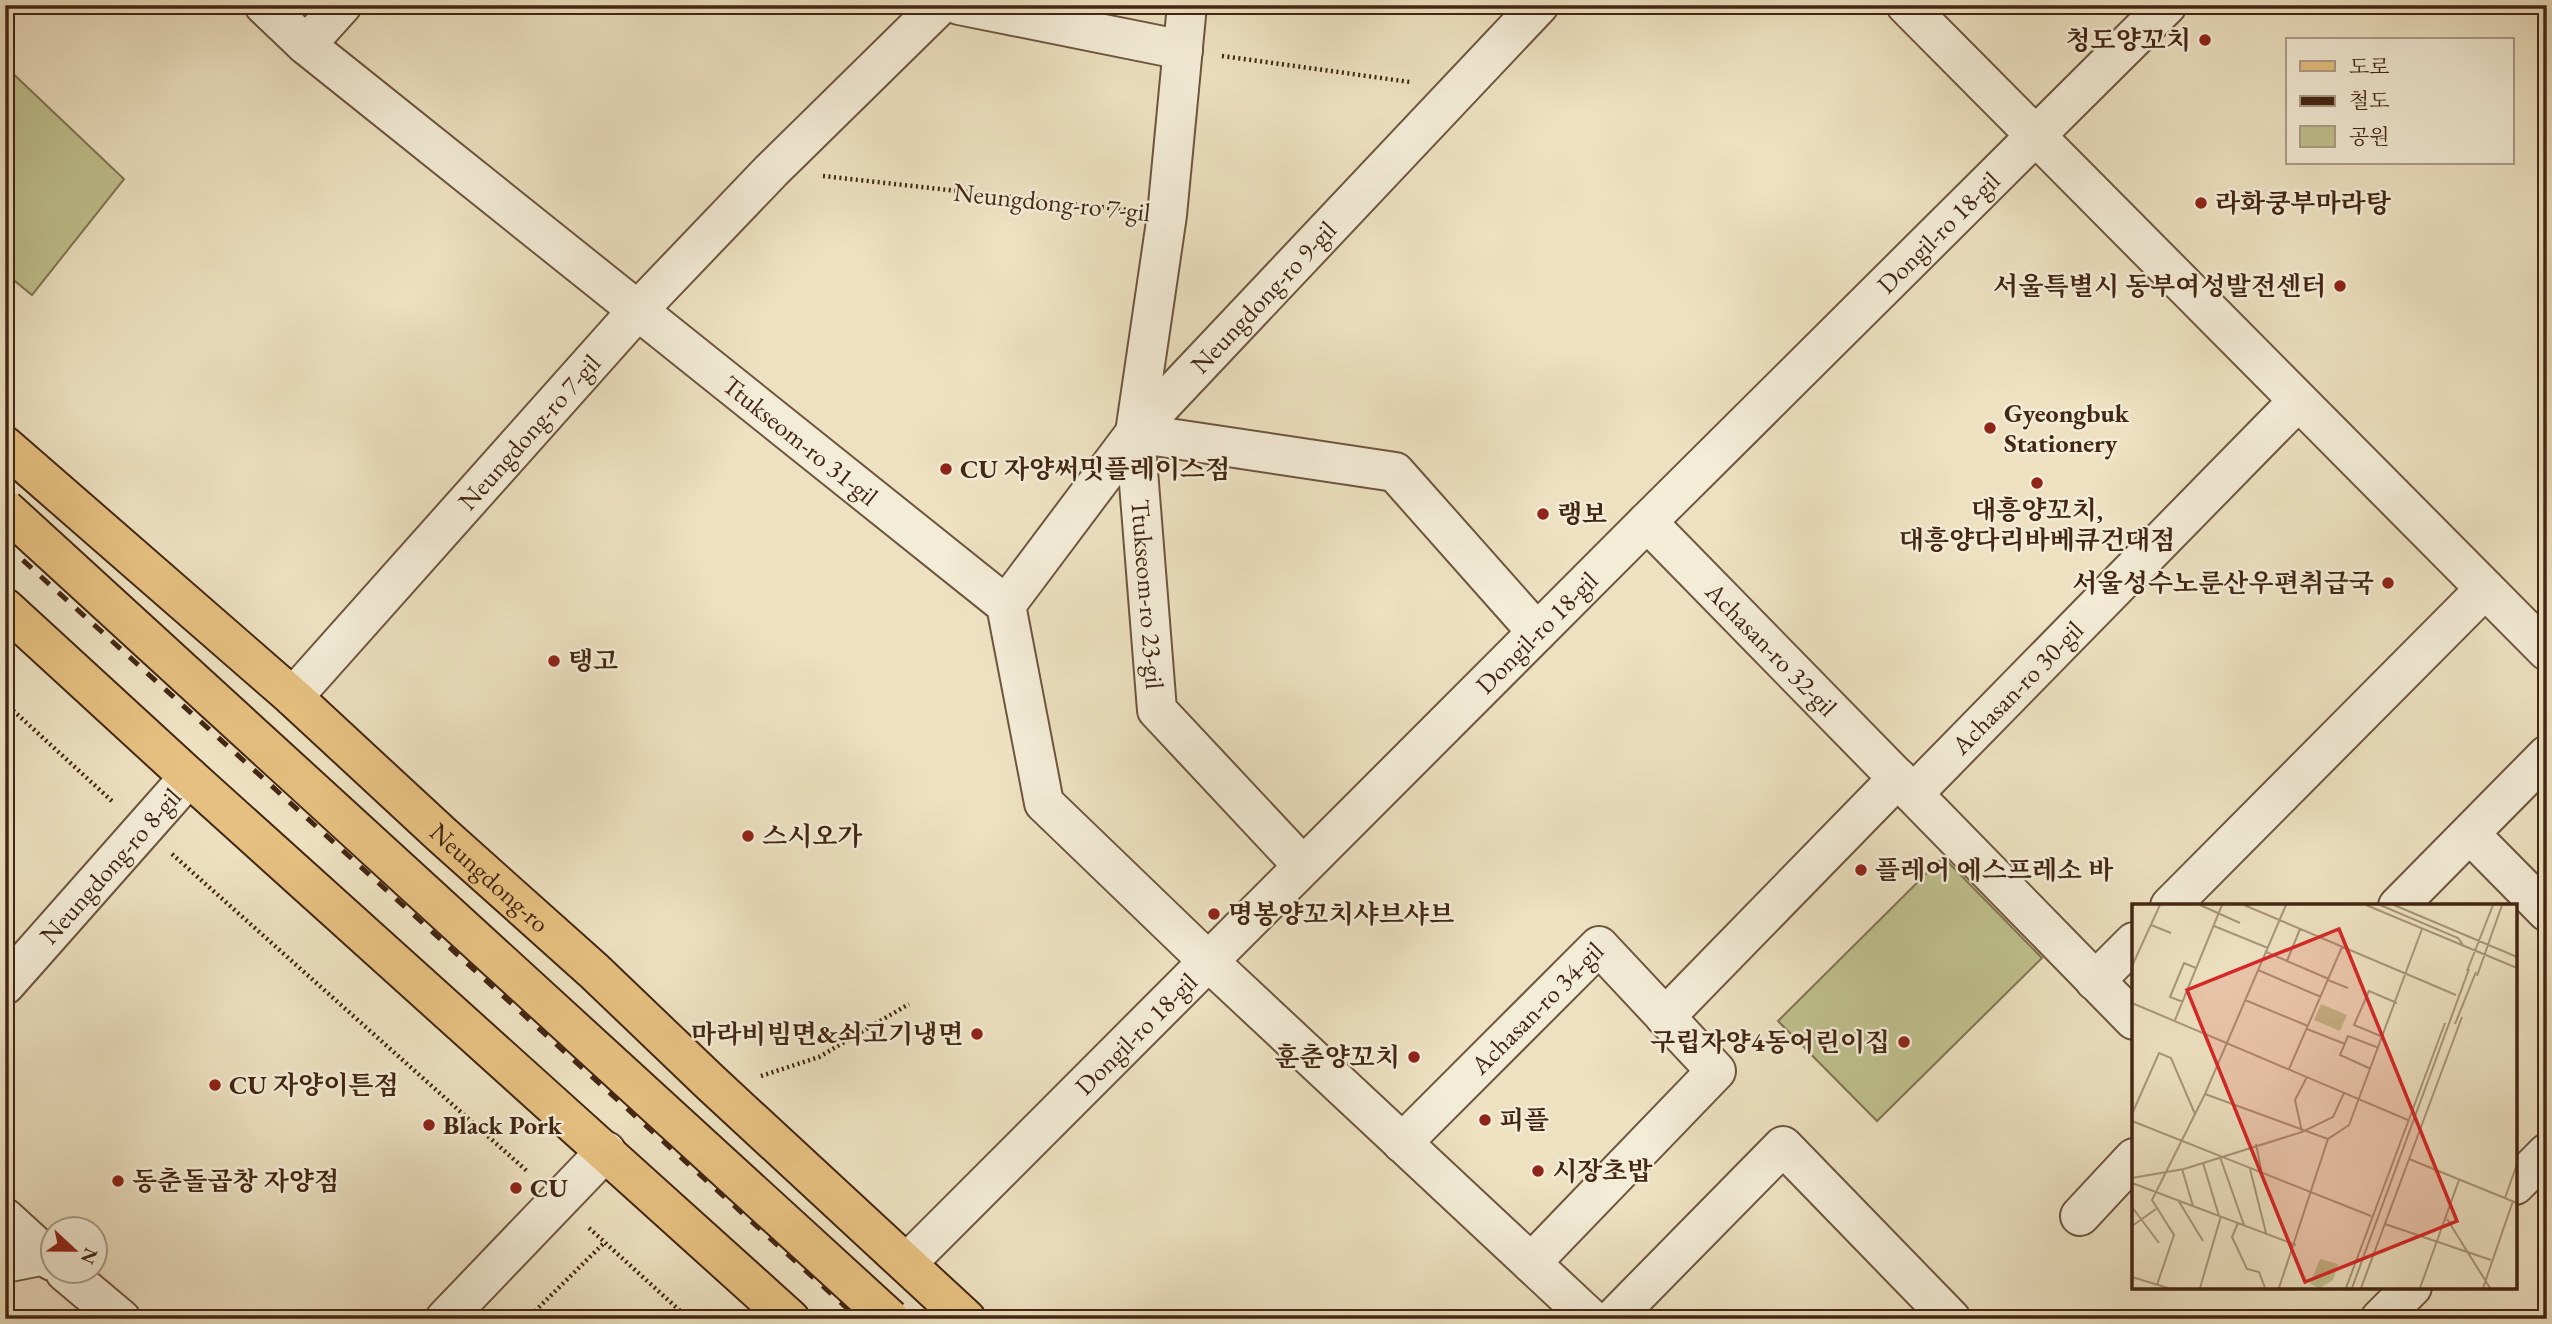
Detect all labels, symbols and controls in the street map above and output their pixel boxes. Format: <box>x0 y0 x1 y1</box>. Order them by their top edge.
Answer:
place label: 청도양꼬치 <box>2065 23 2191 57</box>
marker: 청도양꼬치 <box>2197 32 2213 48</box>
legend <box>2286 38 2514 164</box>
text: 도로 <box>2349 53 2390 80</box>
text: 철도 <box>2349 87 2390 114</box>
text: 공원 <box>2349 123 2390 150</box>
street label: Dongil-ro 18-gil <box>1870 164 2007 301</box>
street label: Neungdong-ro 7-gil <box>952 175 1152 229</box>
place label: 라화쿵부마라탕 <box>2215 186 2392 220</box>
marker: 라화쿵부마라탕 <box>2193 195 2209 211</box>
street label: Neungdong-ro 9-gil <box>1183 213 1344 381</box>
place label: 서울특별시 동부여성발전센터 <box>1993 269 2326 303</box>
marker: 서울특별시 동부여성발전센터 <box>2332 278 2348 294</box>
street label: Neungdong-ro 7-gil <box>451 347 608 517</box>
street label: Ttukseom-ro 31-gil <box>715 368 885 513</box>
place label: Gyeongbuk Stationery <box>2004 396 2130 460</box>
marker: Gyeongbuk Stationery <box>1982 420 1998 436</box>
place label: CU 자양써밋플레이스점 <box>960 452 1230 486</box>
marker: CU 자양써밋플레이스점 <box>938 461 954 477</box>
marker: 대흥양꼬치, 대흥양다리바베큐건대점 <box>2029 475 2045 491</box>
place label: 대흥양꼬치, 대흥양다리바베큐건대점 <box>1899 493 2175 557</box>
place label: 랭보 <box>1557 497 1607 531</box>
street label: Ttukseom-ro 23-gil <box>1123 498 1172 690</box>
marker: 랭보 <box>1535 506 1551 522</box>
street label: Dongil-ro 18-gil <box>1468 564 1605 701</box>
place label: 서울성수노룬산우편취급국 <box>2073 566 2374 600</box>
street label: Achasan-ro 32-gil <box>1697 574 1845 724</box>
marker: 서울성수노룬산우편취급국 <box>2380 575 2396 591</box>
street label: Achasan-ro 30-gil <box>1943 613 2091 763</box>
place label: 탱고 <box>568 644 618 678</box>
marker: 탱고 <box>546 653 562 669</box>
street label: Neungdong-ro 8-gil <box>32 780 189 951</box>
street label: Neungdong-ro <box>423 815 557 940</box>
place label: 스시오가 <box>762 819 863 853</box>
marker: 스시오가 <box>740 828 756 844</box>
place label: 플레어 에스프레소 바 <box>1875 853 2114 887</box>
marker: 플레어 에스프레소 바 <box>1853 862 1869 878</box>
place label: 명봉양꼬치샤브샤브 <box>1228 897 1454 931</box>
inset map <box>2132 904 2517 1289</box>
marker: 명봉양꼬치샤브샤브 <box>1206 906 1222 922</box>
street label: Achasan-ro 34-gil <box>1463 934 1611 1082</box>
street label: Dongil-ro 18-gil <box>1067 965 1205 1102</box>
place label: 마라비빔면&쇠고기냉면 <box>691 1017 963 1051</box>
place label: 구립자양4동어린이집 <box>1650 1025 1890 1059</box>
marker: 마라비빔면&쇠고기냉면 <box>969 1026 985 1042</box>
marker: 구립자양4동어린이집 <box>1896 1034 1912 1050</box>
place label: 훈춘양꼬치 <box>1274 1040 1400 1074</box>
marker: 훈춘양꼬치 <box>1406 1049 1422 1065</box>
place label: CU 자양이튼점 <box>229 1068 399 1102</box>
marker: CU 자양이튼점 <box>207 1077 223 1093</box>
place label: 피플 <box>1499 1103 1549 1137</box>
place label: Black Pork <box>443 1108 563 1142</box>
marker: 피플 <box>1477 1112 1493 1128</box>
marker: Black Pork <box>421 1117 437 1133</box>
place label: 시장초밥 <box>1552 1154 1653 1188</box>
marker: 시장초밥 <box>1530 1163 1546 1179</box>
place label: 동춘돌곱창 자양점 <box>132 1164 339 1198</box>
place label: CU <box>530 1171 568 1205</box>
marker: 동춘돌곱창 자양점 <box>110 1173 126 1189</box>
marker: CU <box>508 1180 524 1196</box>
north arrow <box>38 1216 108 1286</box>
text: N <box>75 1244 104 1269</box>

